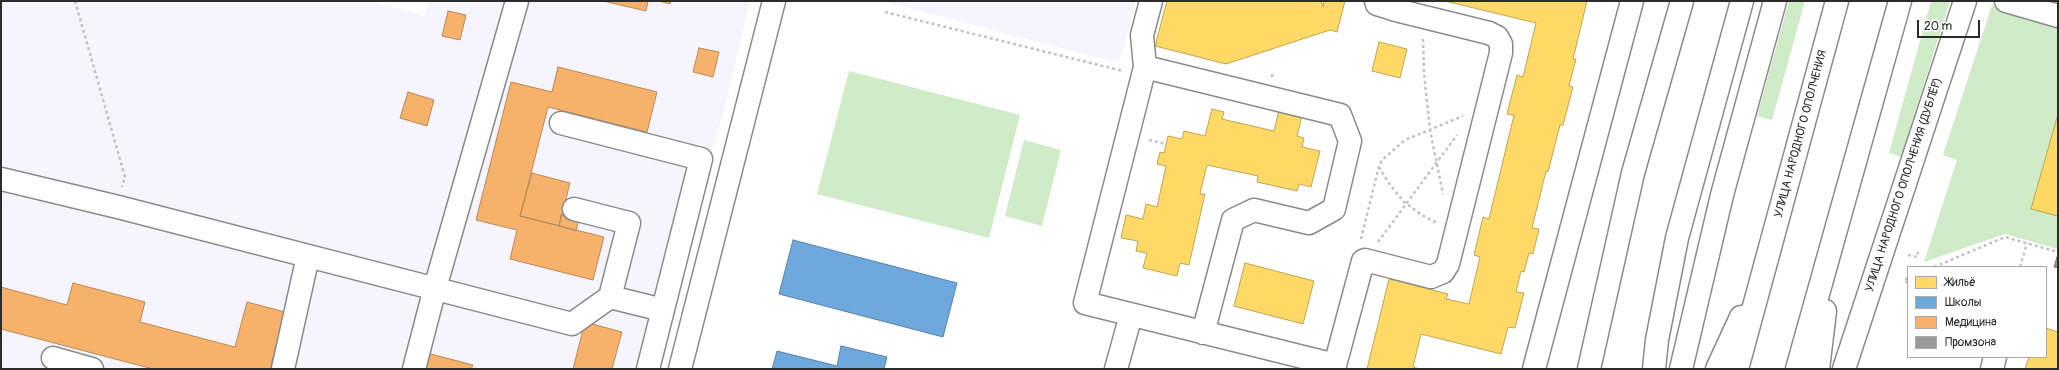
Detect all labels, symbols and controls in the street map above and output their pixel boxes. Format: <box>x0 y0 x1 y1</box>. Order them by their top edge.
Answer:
scale bar <box>1919 12 1982 38</box>
text: 20 m <box>1924 19 1952 34</box>
street label: УЛИЦА НАРОДНОГО ОПОЛЧЕНИЯ <box>1772 49 1830 219</box>
street label: УЛИЦА НАРОДНОГО ОПОЛЧЕНИЯ (ДУБЛЁР) <box>1862 76 1946 294</box>
legend <box>1907 266 2047 358</box>
text: Жильё <box>1945 275 1976 290</box>
text: Школы <box>1945 295 1981 310</box>
text: Медицина <box>1945 315 1997 330</box>
text: Промзона <box>1945 335 1996 350</box>

